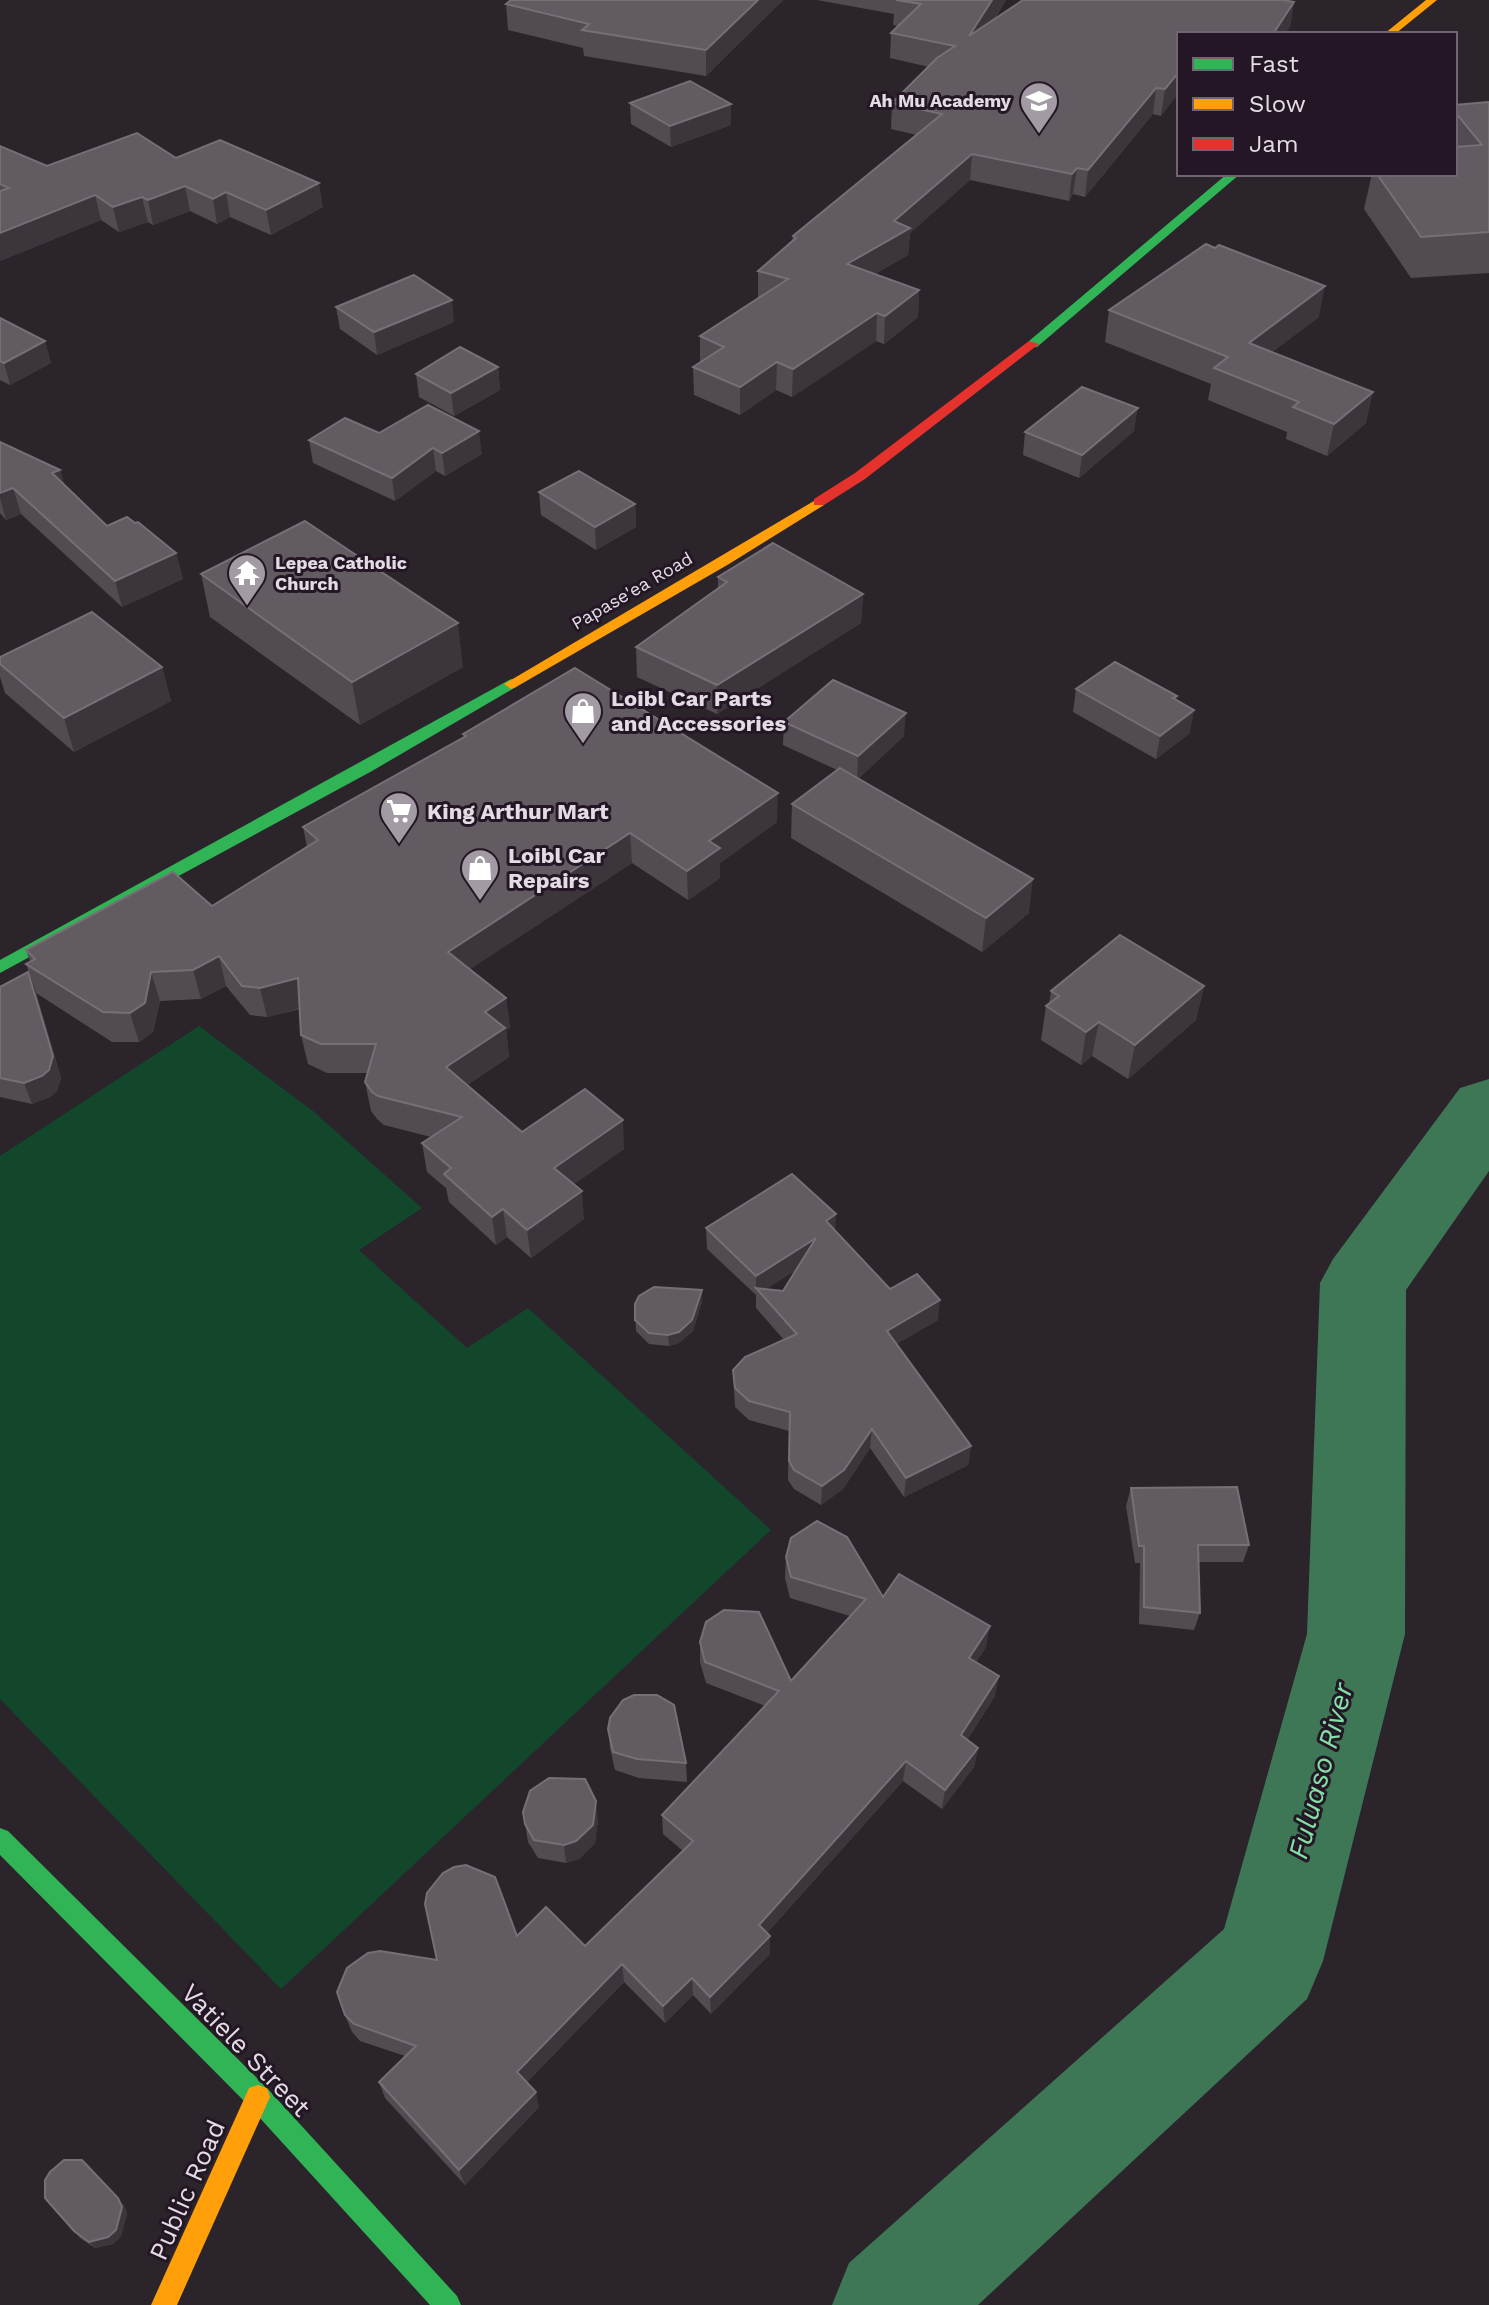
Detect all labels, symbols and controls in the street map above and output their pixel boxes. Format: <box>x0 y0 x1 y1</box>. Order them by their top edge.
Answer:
legend <box>1177 32 1457 176</box>
text: Fast <box>1249 50 1299 78</box>
school or university icon: Ah Mu Academy <box>1018 80 1060 135</box>
place label: Ah Mu Academy <box>869 90 1012 111</box>
text: Slow <box>1249 90 1306 118</box>
text: Jam <box>1249 130 1299 158</box>
street label: Papase'ea Road <box>567 547 696 634</box>
temple icon: Lepea Catholic Church <box>226 552 268 607</box>
place label: Lepea Catholic Church <box>275 552 407 594</box>
place label: Loibl Car Parts and Accessories <box>611 686 786 736</box>
shop icon: Loibl Car Parts and Accessories <box>562 690 604 745</box>
supermarket icon: King Arthur Mart <box>378 790 420 845</box>
place label: King Arthur Mart <box>427 799 609 824</box>
place label: Loibl Car Repairs <box>508 843 605 893</box>
shop icon: Loibl Car Repairs <box>459 847 501 902</box>
water label: Fuluaso River <box>1281 1678 1360 1863</box>
street label: Vatiele Street <box>175 1978 317 2122</box>
street label: Public Road <box>143 2115 231 2265</box>

